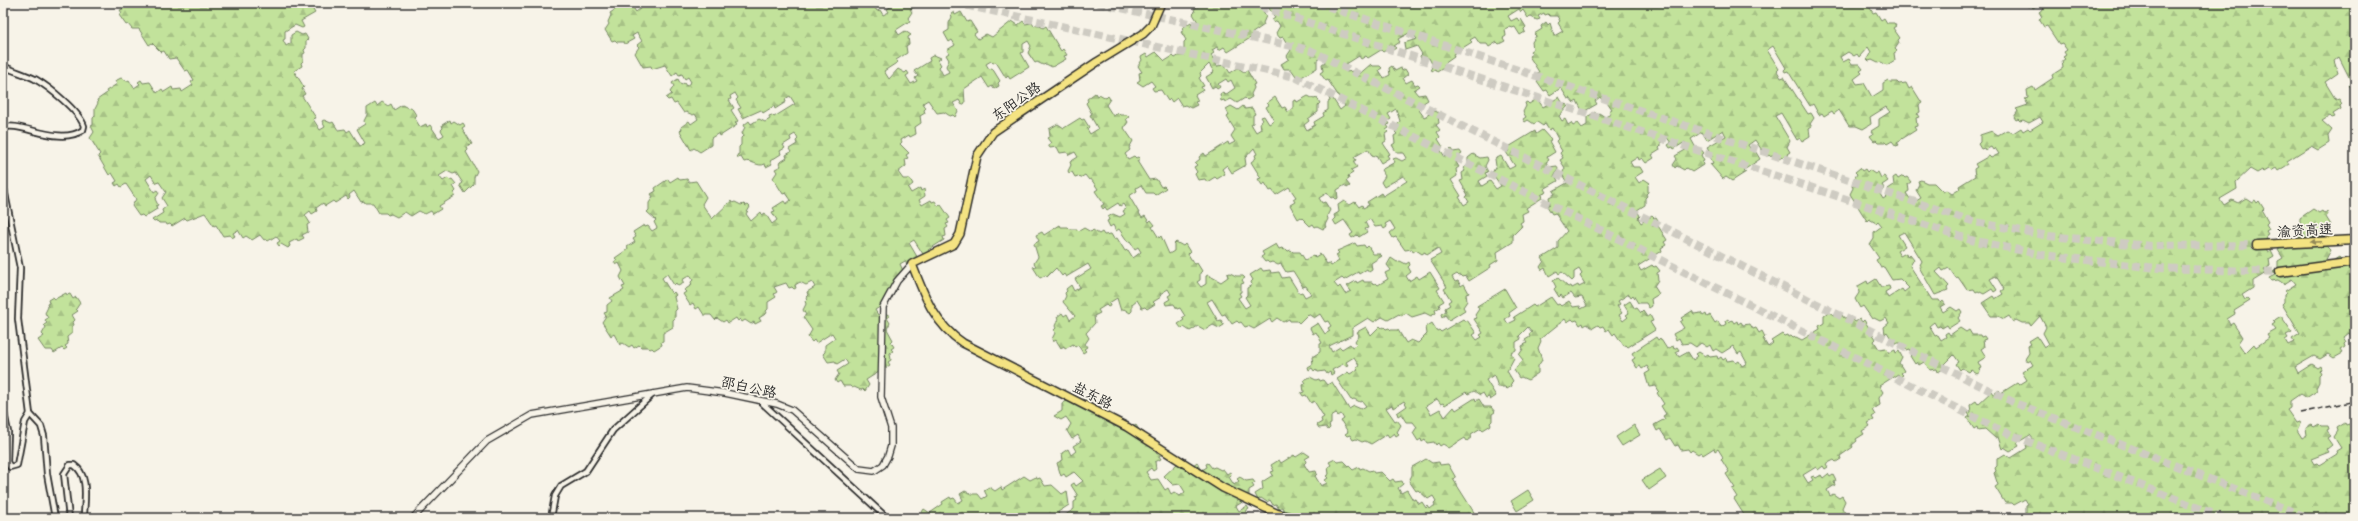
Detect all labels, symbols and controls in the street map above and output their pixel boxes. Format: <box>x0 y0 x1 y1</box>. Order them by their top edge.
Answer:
street label: 东阳公路 <box>988 78 1045 125</box>
street label: 渝资高速 <box>2277 221 2333 241</box>
one-way arrow <box>2309 239 2322 245</box>
street label: 邵白公路 <box>720 373 778 403</box>
street label: 盐东路 <box>1070 378 1115 413</box>

